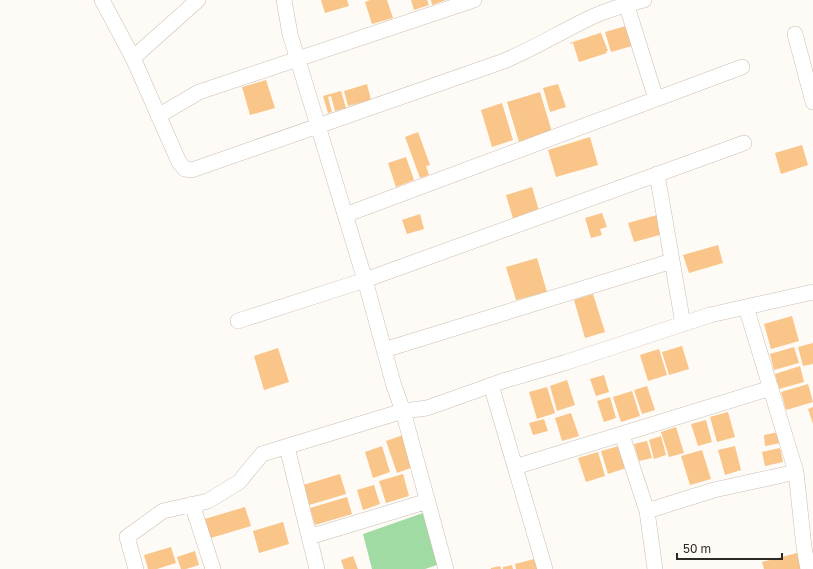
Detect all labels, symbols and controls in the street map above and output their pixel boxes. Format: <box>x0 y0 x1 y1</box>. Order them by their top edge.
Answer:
scale bar <box>677 535 782 561</box>
text: 50 m <box>683 541 711 556</box>

